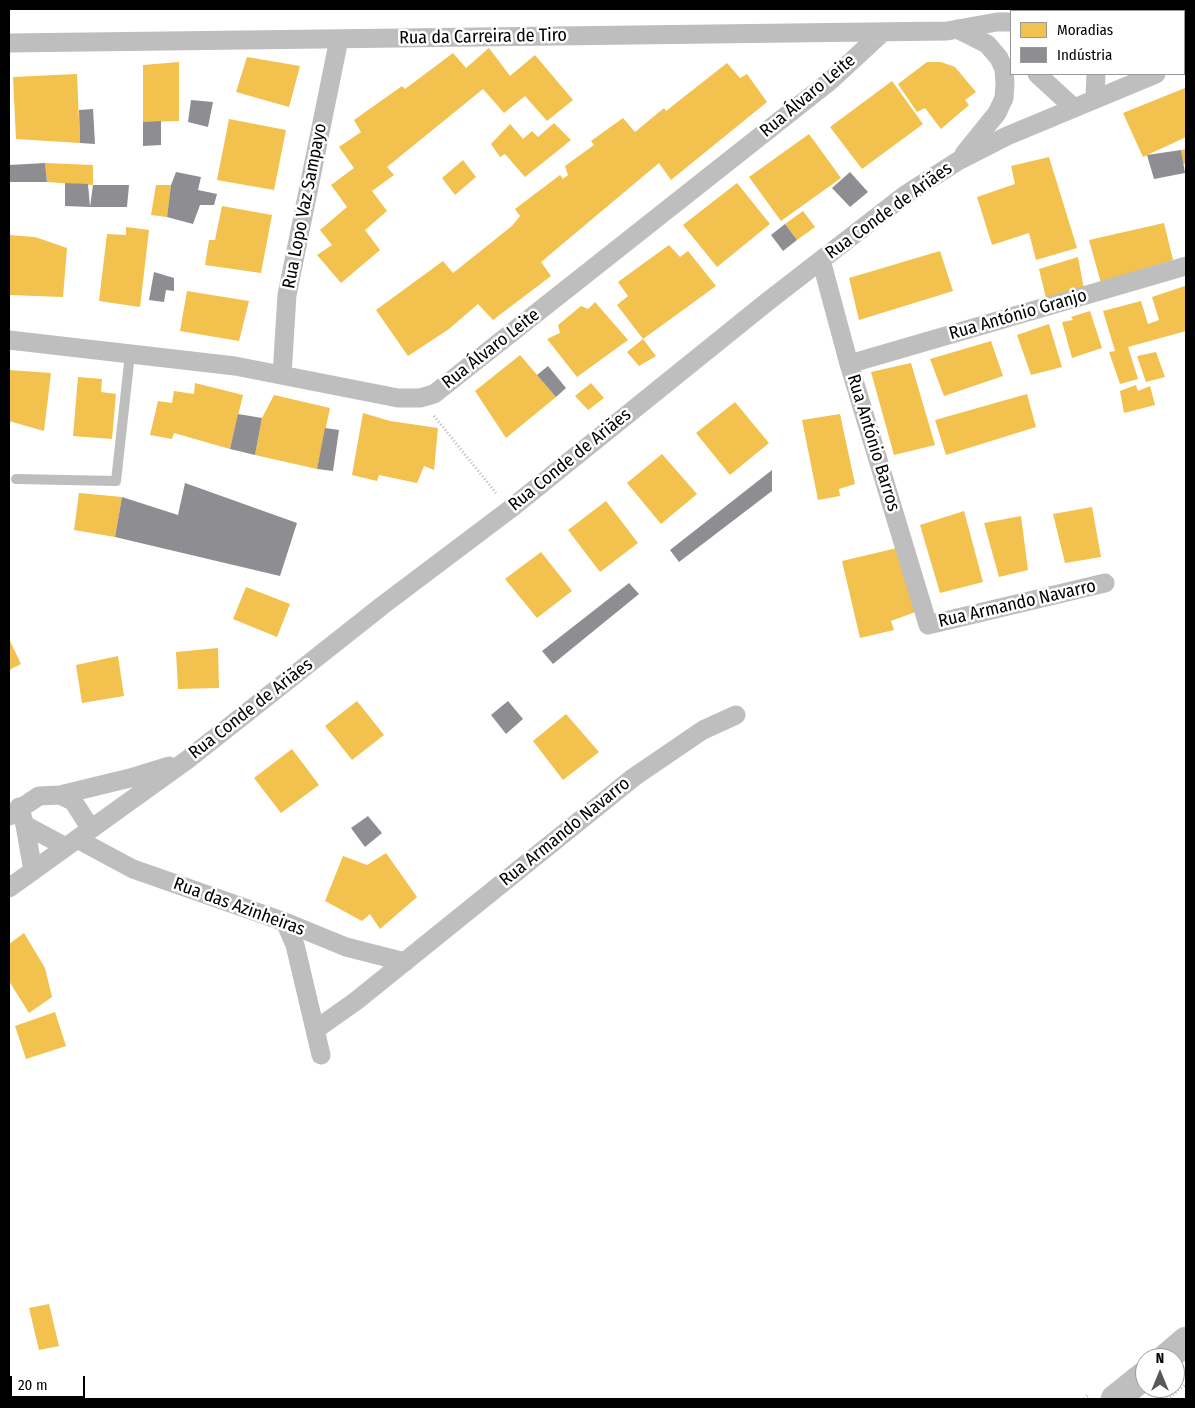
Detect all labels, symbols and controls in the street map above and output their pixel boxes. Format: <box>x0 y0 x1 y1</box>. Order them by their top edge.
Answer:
legend <box>1010 10 1185 75</box>
text: Moradias <box>1057 21 1113 39</box>
street label: Rua da Carreira de Tiro <box>399 25 567 49</box>
text: Indústria <box>1057 46 1112 64</box>
street label: Rua Álvaro Leite <box>756 50 860 142</box>
street label: Rua Lopo Vaz Sampayo <box>278 121 332 291</box>
street label: Rua Conde de Ariães <box>821 158 957 264</box>
street label: Rua António Granjo <box>947 285 1089 345</box>
street label: Rua Álvaro Leite <box>438 304 544 394</box>
street label: Rua António Barros <box>842 372 904 514</box>
street label: Rua Conde de Ariães <box>504 404 636 516</box>
street label: Rua Armando Navarro <box>936 575 1098 633</box>
street label: Rua Conde de Ariães <box>185 654 317 764</box>
street label: Rua Armando Navarro <box>496 773 634 891</box>
street label: Rua das Azinheiras <box>170 873 308 941</box>
north arrow <box>1135 1348 1185 1398</box>
text: N <box>1156 1350 1164 1367</box>
scale bar <box>12 1366 88 1398</box>
text: 20 m <box>18 1376 48 1394</box>

